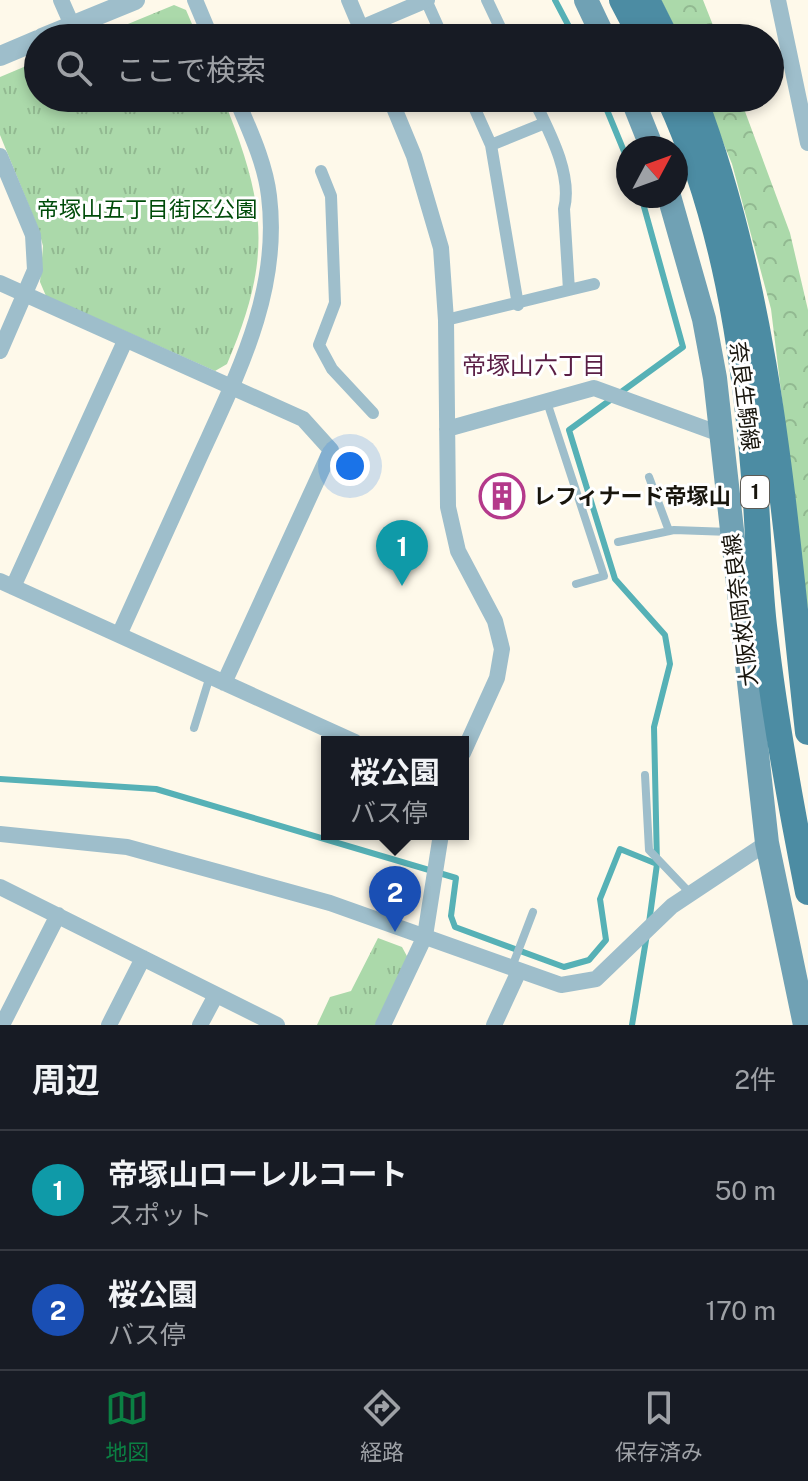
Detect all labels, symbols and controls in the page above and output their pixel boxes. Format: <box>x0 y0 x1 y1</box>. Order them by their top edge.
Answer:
search box <box>24 24 784 112</box>
icon: search <box>52 46 96 90</box>
text: ここで検索 <box>116 52 266 88</box>
north arrow <box>616 136 688 208</box>
park label: 帝塚山五丁目街区公園 <box>37 196 257 222</box>
street label: 奈良生駒線 <box>725 340 765 452</box>
district label: 帝塚山六丁目 <box>462 351 606 379</box>
your location <box>330 446 370 486</box>
building icon: レフィナード帝塚山 <box>478 472 526 520</box>
road number: 1 <box>741 476 769 508</box>
place label: レフィナード帝塚山 <box>533 483 731 509</box>
pin: 1 <box>376 520 428 586</box>
street label: 大阪枚岡奈良線 <box>718 532 762 688</box>
popup <box>321 736 469 840</box>
text: 桜公園 <box>350 754 440 790</box>
text: バス停 <box>350 797 428 828</box>
pin: 2 <box>369 866 421 932</box>
text: 周辺 <box>32 1060 100 1100</box>
text: 2件 <box>735 1064 776 1095</box>
text: 帝塚山ローレルコート <box>108 1156 407 1192</box>
text: 1 <box>52 1175 64 1206</box>
text: 50 m <box>715 1175 776 1206</box>
text: スポット <box>108 1199 212 1230</box>
text: 桜公園 <box>108 1276 198 1312</box>
text: 2 <box>50 1295 66 1326</box>
text: 170 m <box>706 1295 776 1326</box>
text: バス停 <box>108 1319 186 1350</box>
tab: 地図 <box>105 1386 149 1466</box>
tab: 経路 <box>360 1386 404 1466</box>
tab: 保存済み <box>615 1386 703 1466</box>

